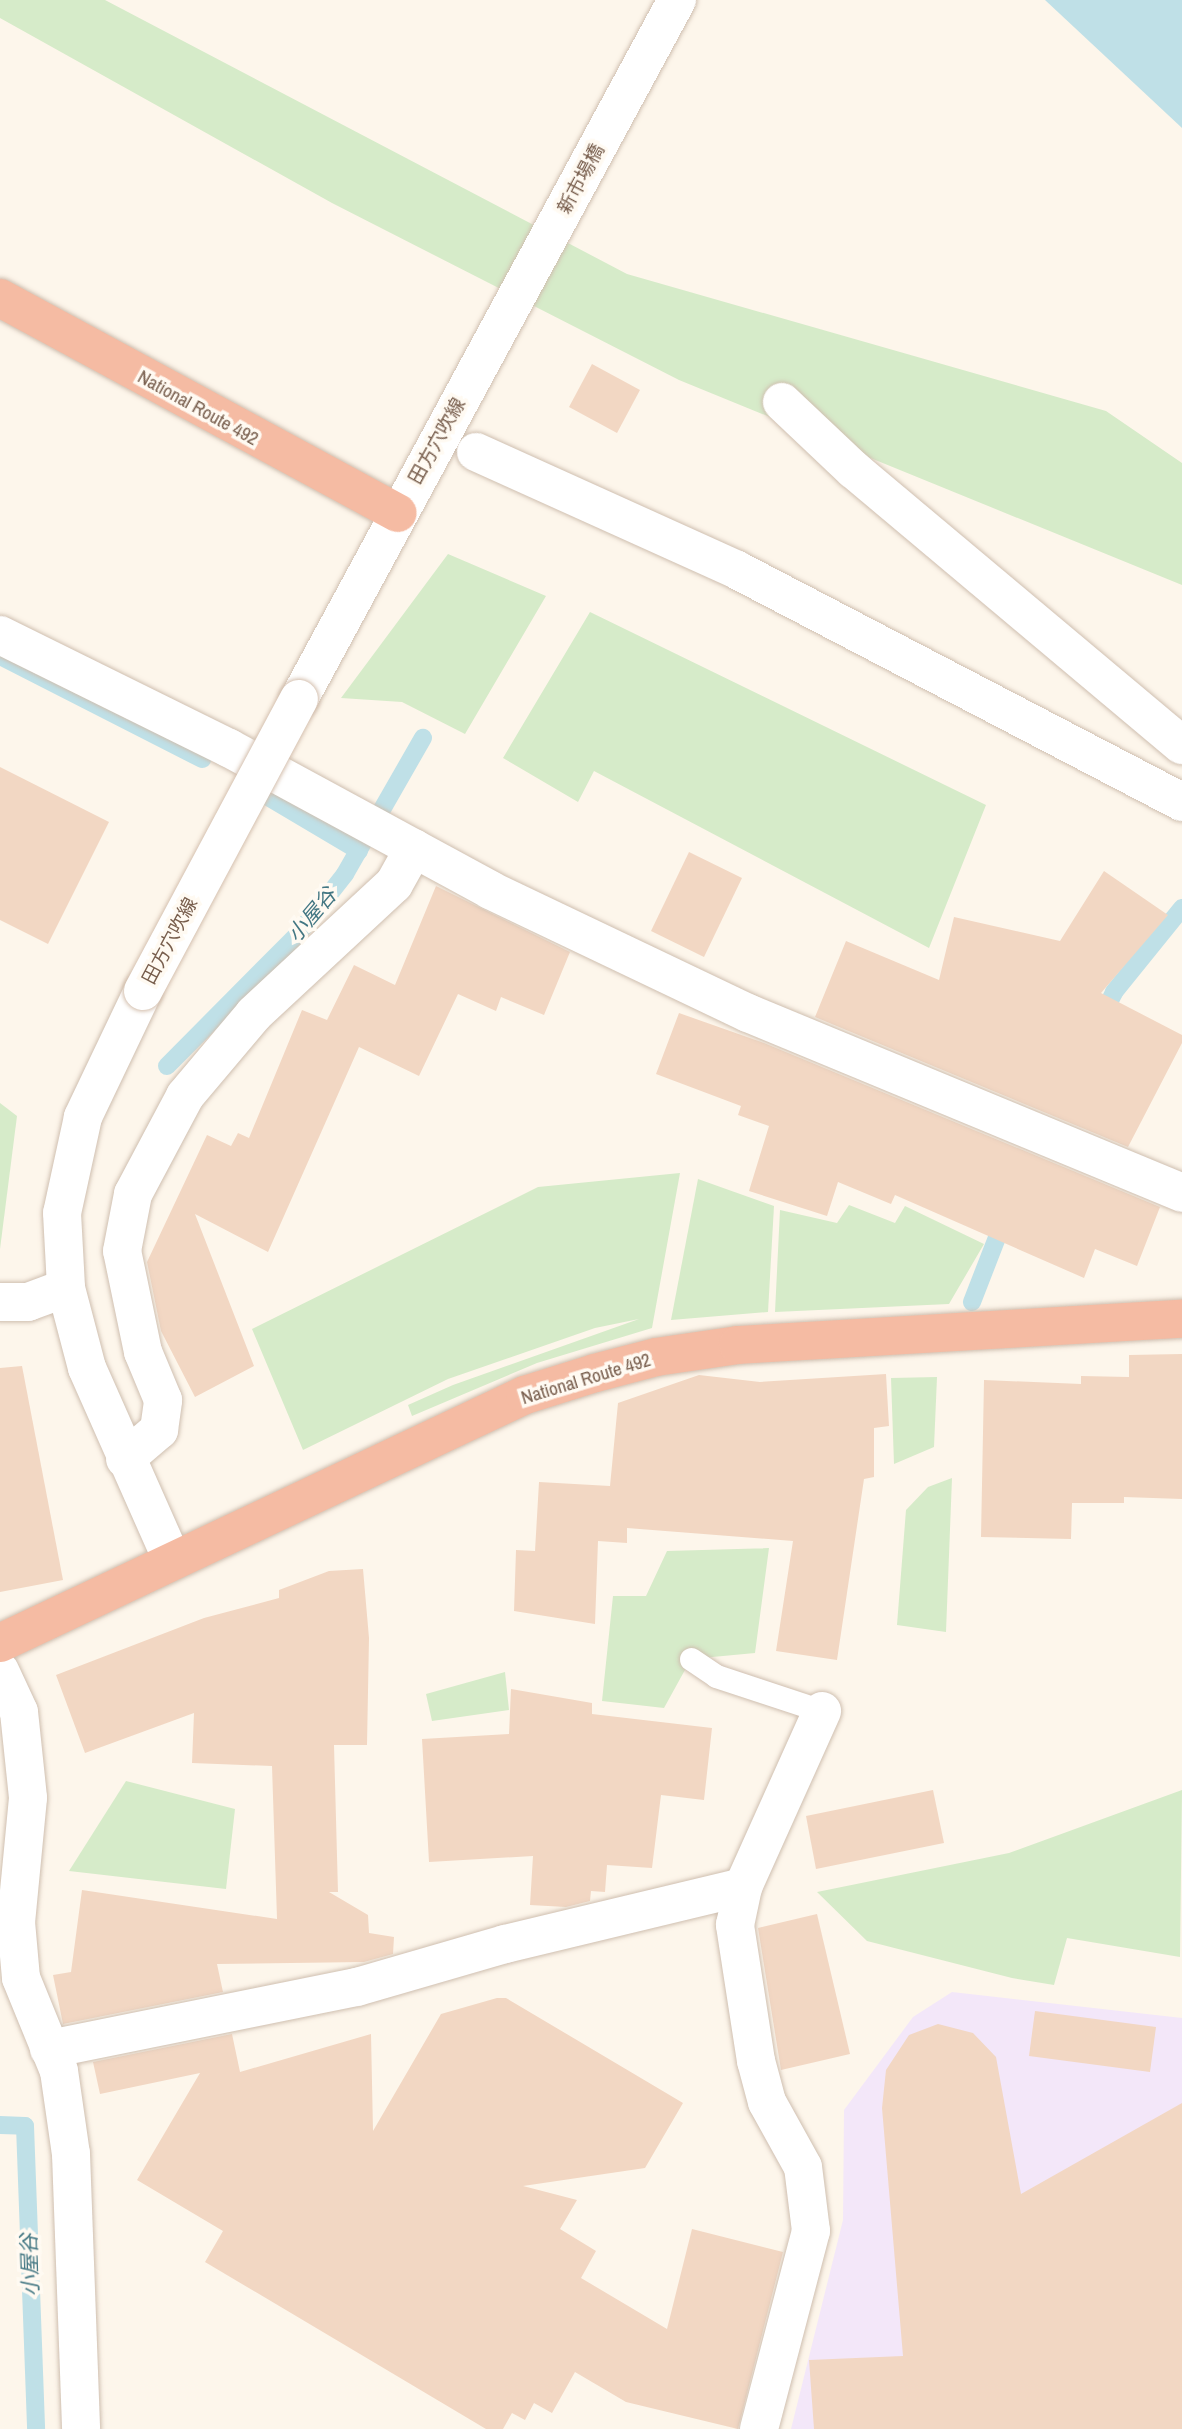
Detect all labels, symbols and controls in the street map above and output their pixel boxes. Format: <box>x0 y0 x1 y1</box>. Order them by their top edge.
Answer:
street label: 新市場橋 <box>553 140 609 218</box>
street label: National Route 492 <box>134 365 262 451</box>
street label: 田方穴吹線 <box>404 394 470 488</box>
water label: 小屋谷 <box>282 883 342 947</box>
street label: 田方穴吹線 <box>138 894 202 988</box>
street label: National Route 492 <box>518 1348 654 1410</box>
water label: 小屋谷 <box>16 2233 44 2297</box>

